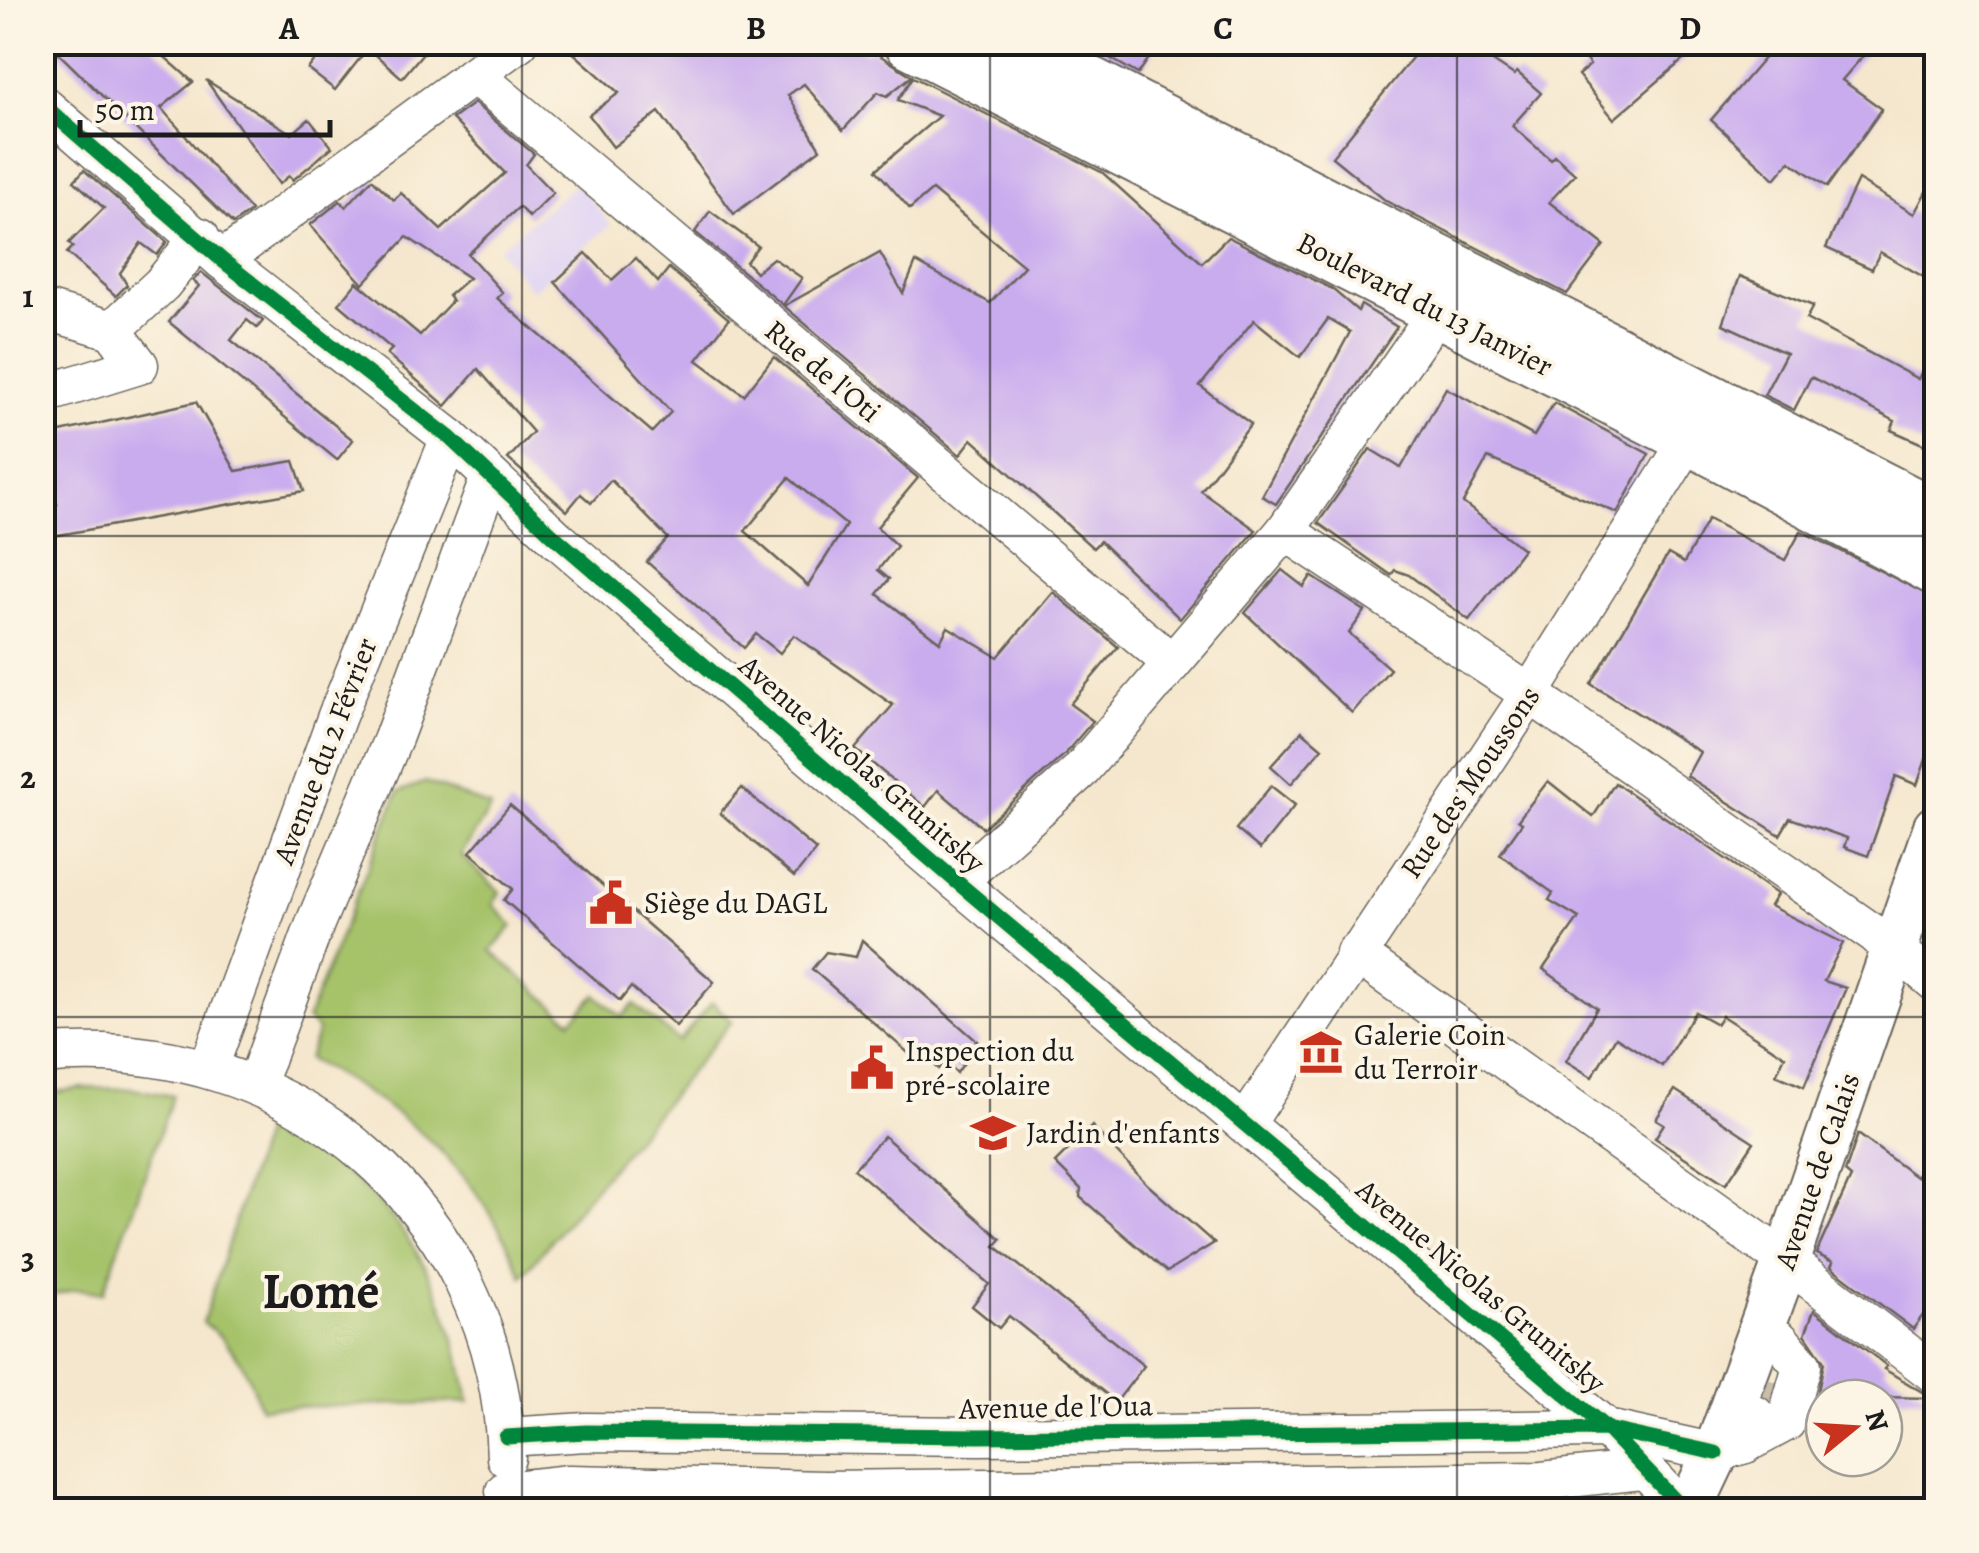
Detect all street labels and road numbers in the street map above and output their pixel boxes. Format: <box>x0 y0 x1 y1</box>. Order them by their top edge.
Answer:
street label: Boulevard du 13 Janvier <box>1290 222 1560 386</box>
street label: Rue de l'Oti <box>756 311 890 431</box>
street label: Avenue du 2 Février <box>263 632 387 871</box>
street label: Avenue Nicolas Grunitsky <box>730 645 994 882</box>
street label: Rue des Moussons <box>1391 678 1549 886</box>
street label: Avenue de Calais <box>1764 1067 1869 1276</box>
street label: Avenue Nicolas Grunitsky <box>1347 1169 1615 1403</box>
street label: Avenue de l'Oua <box>957 1385 1154 1429</box>

